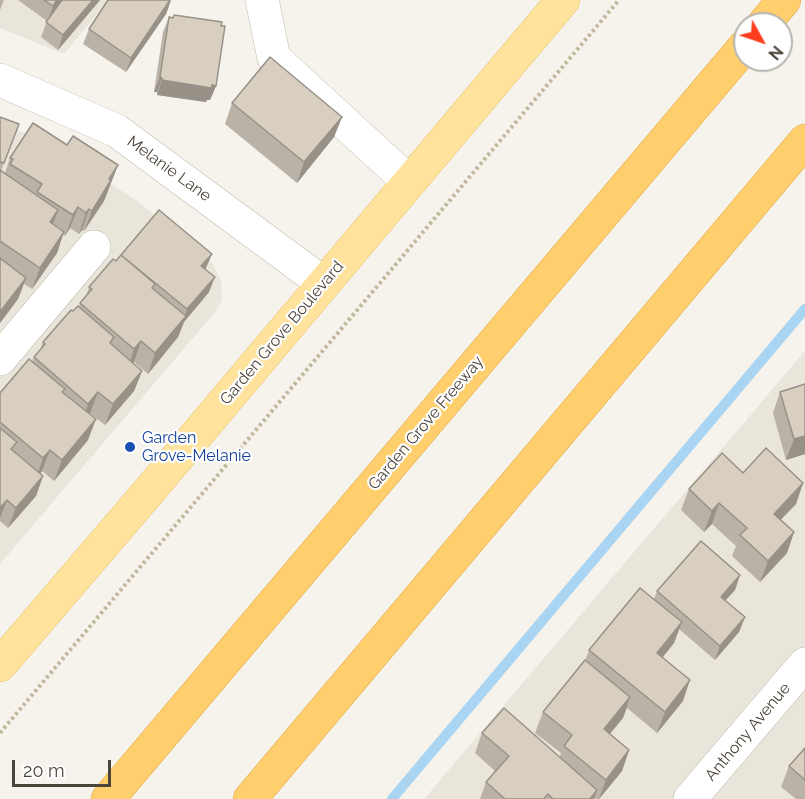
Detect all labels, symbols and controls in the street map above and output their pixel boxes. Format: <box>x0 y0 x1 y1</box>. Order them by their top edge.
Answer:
north arrow <box>733 12 793 72</box>
text: N <box>764 42 787 63</box>
street label: Melanie Lane <box>123 132 215 206</box>
street label: Garden Grove Boulevard <box>216 257 348 409</box>
street label: Garden Grove Freeway <box>364 352 488 494</box>
place label: Garden Grove-Melanie <box>142 428 251 466</box>
marker: Garden Grove-Melanie <box>123 440 137 454</box>
street label: Anthony Avenue <box>701 679 795 785</box>
scale bar <box>15 748 114 786</box>
text: 20 m <box>23 760 65 781</box>

